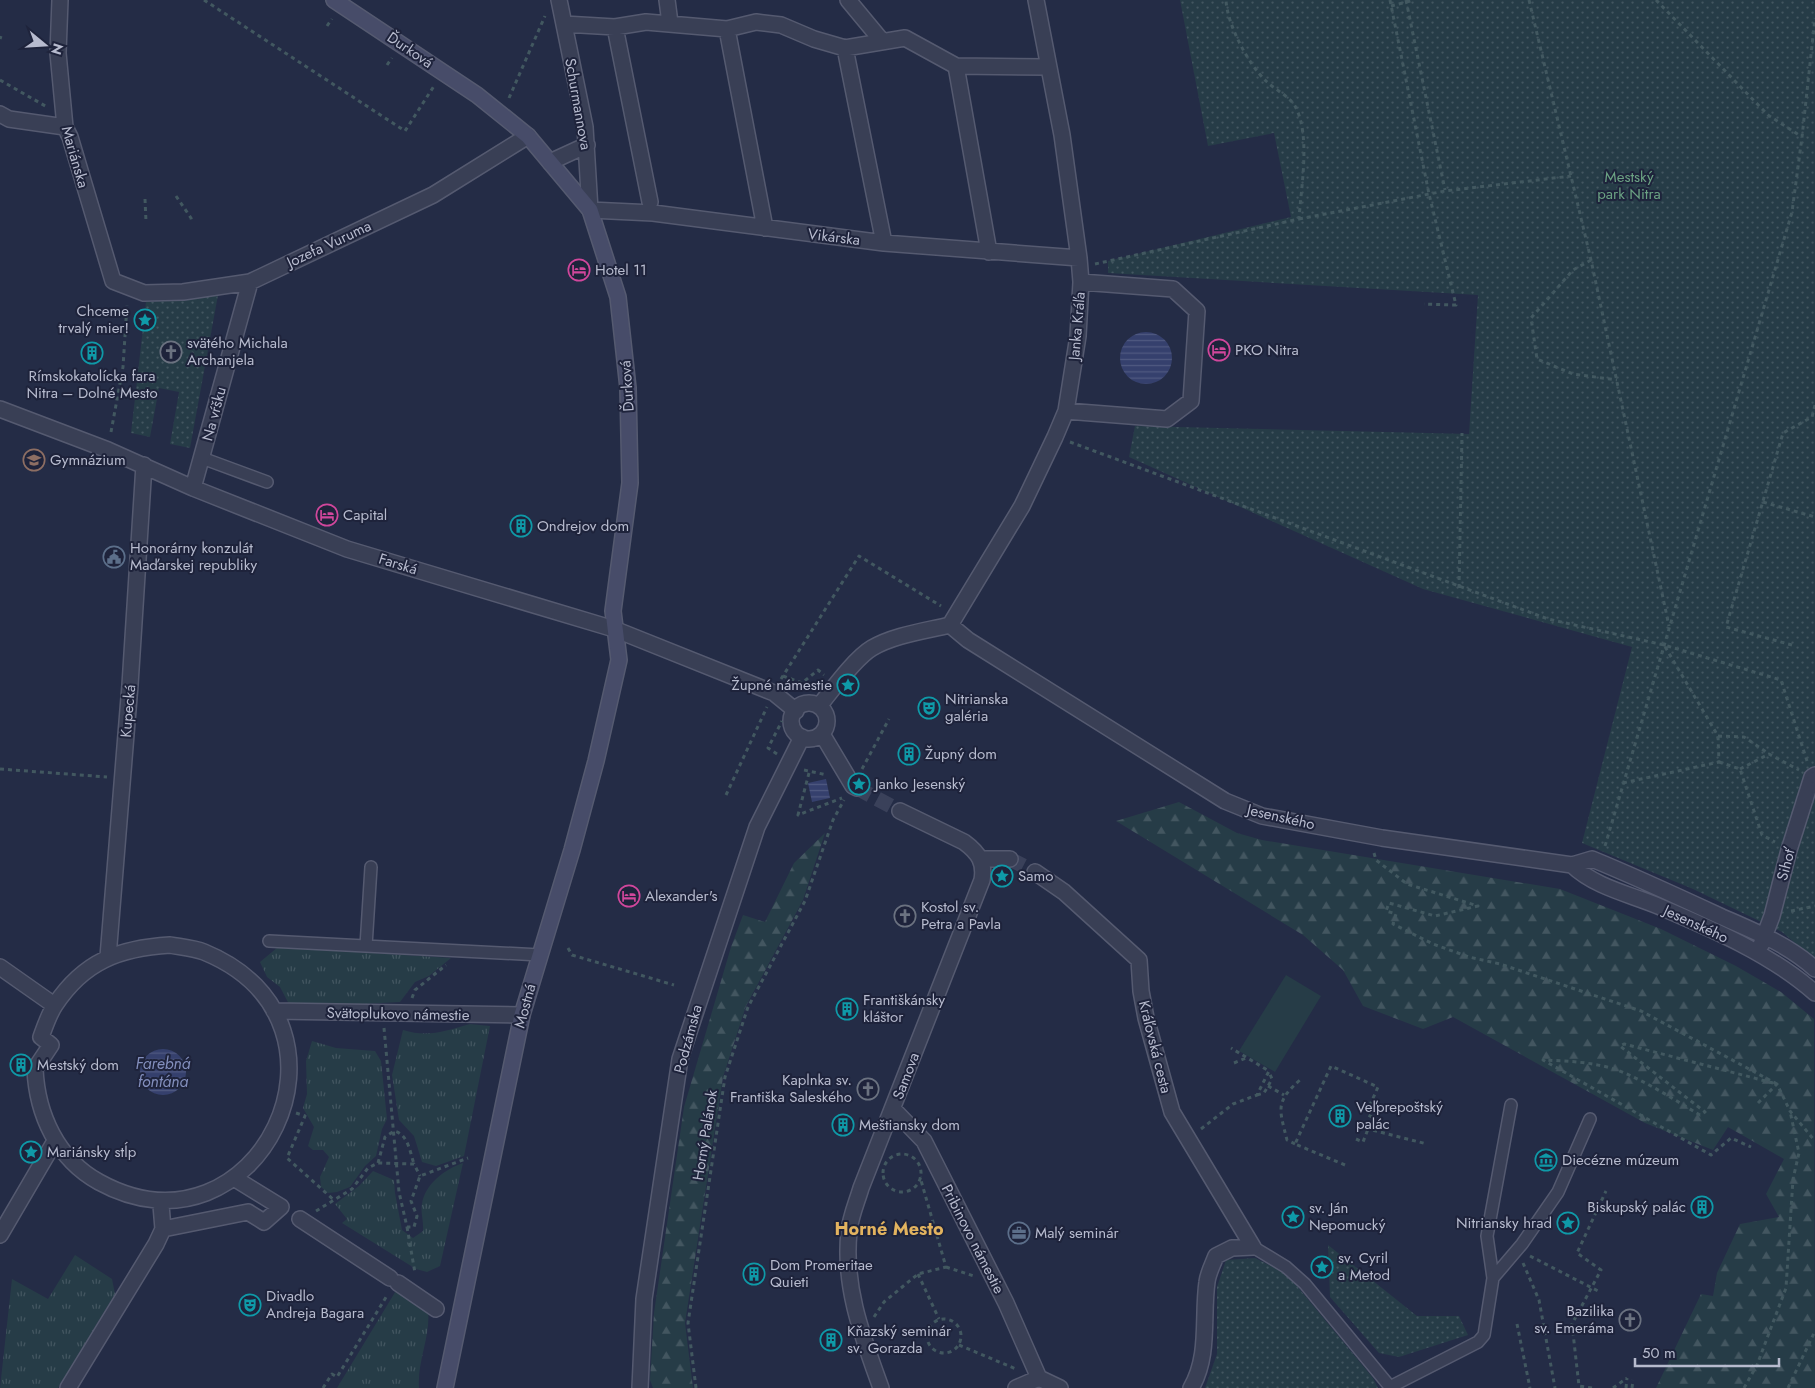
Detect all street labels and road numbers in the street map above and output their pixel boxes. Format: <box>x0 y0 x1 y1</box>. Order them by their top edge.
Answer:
street label: Ďurková <box>383 26 437 74</box>
street label: Schurmannova <box>559 56 597 152</box>
street label: Mariánska <box>56 123 94 191</box>
street label: Jozefa Vuruma <box>281 215 375 274</box>
street label: Vikárska <box>807 223 861 251</box>
street label: Janka Kráľa <box>1063 291 1091 363</box>
street label: Ďurková <box>614 360 640 412</box>
street label: Na vŕšku <box>196 384 232 444</box>
street label: Farská <box>376 548 420 580</box>
street label: Kupecká <box>115 684 141 738</box>
street label: Jesenského <box>1243 798 1317 835</box>
street label: Sihoť <box>1771 844 1801 883</box>
street label: Jesenského <box>1658 899 1732 949</box>
street label: Mostná <box>509 981 541 1031</box>
street label: Kráľovská cesta <box>1133 998 1177 1096</box>
street label: Svätoplukovo námestie <box>326 1002 470 1026</box>
street label: Podzámska <box>668 1002 708 1076</box>
street label: Samova <box>887 1049 925 1103</box>
street label: Horný Palánok <box>687 1088 723 1182</box>
street label: Pribinovo námestie <box>936 1180 1010 1298</box>

